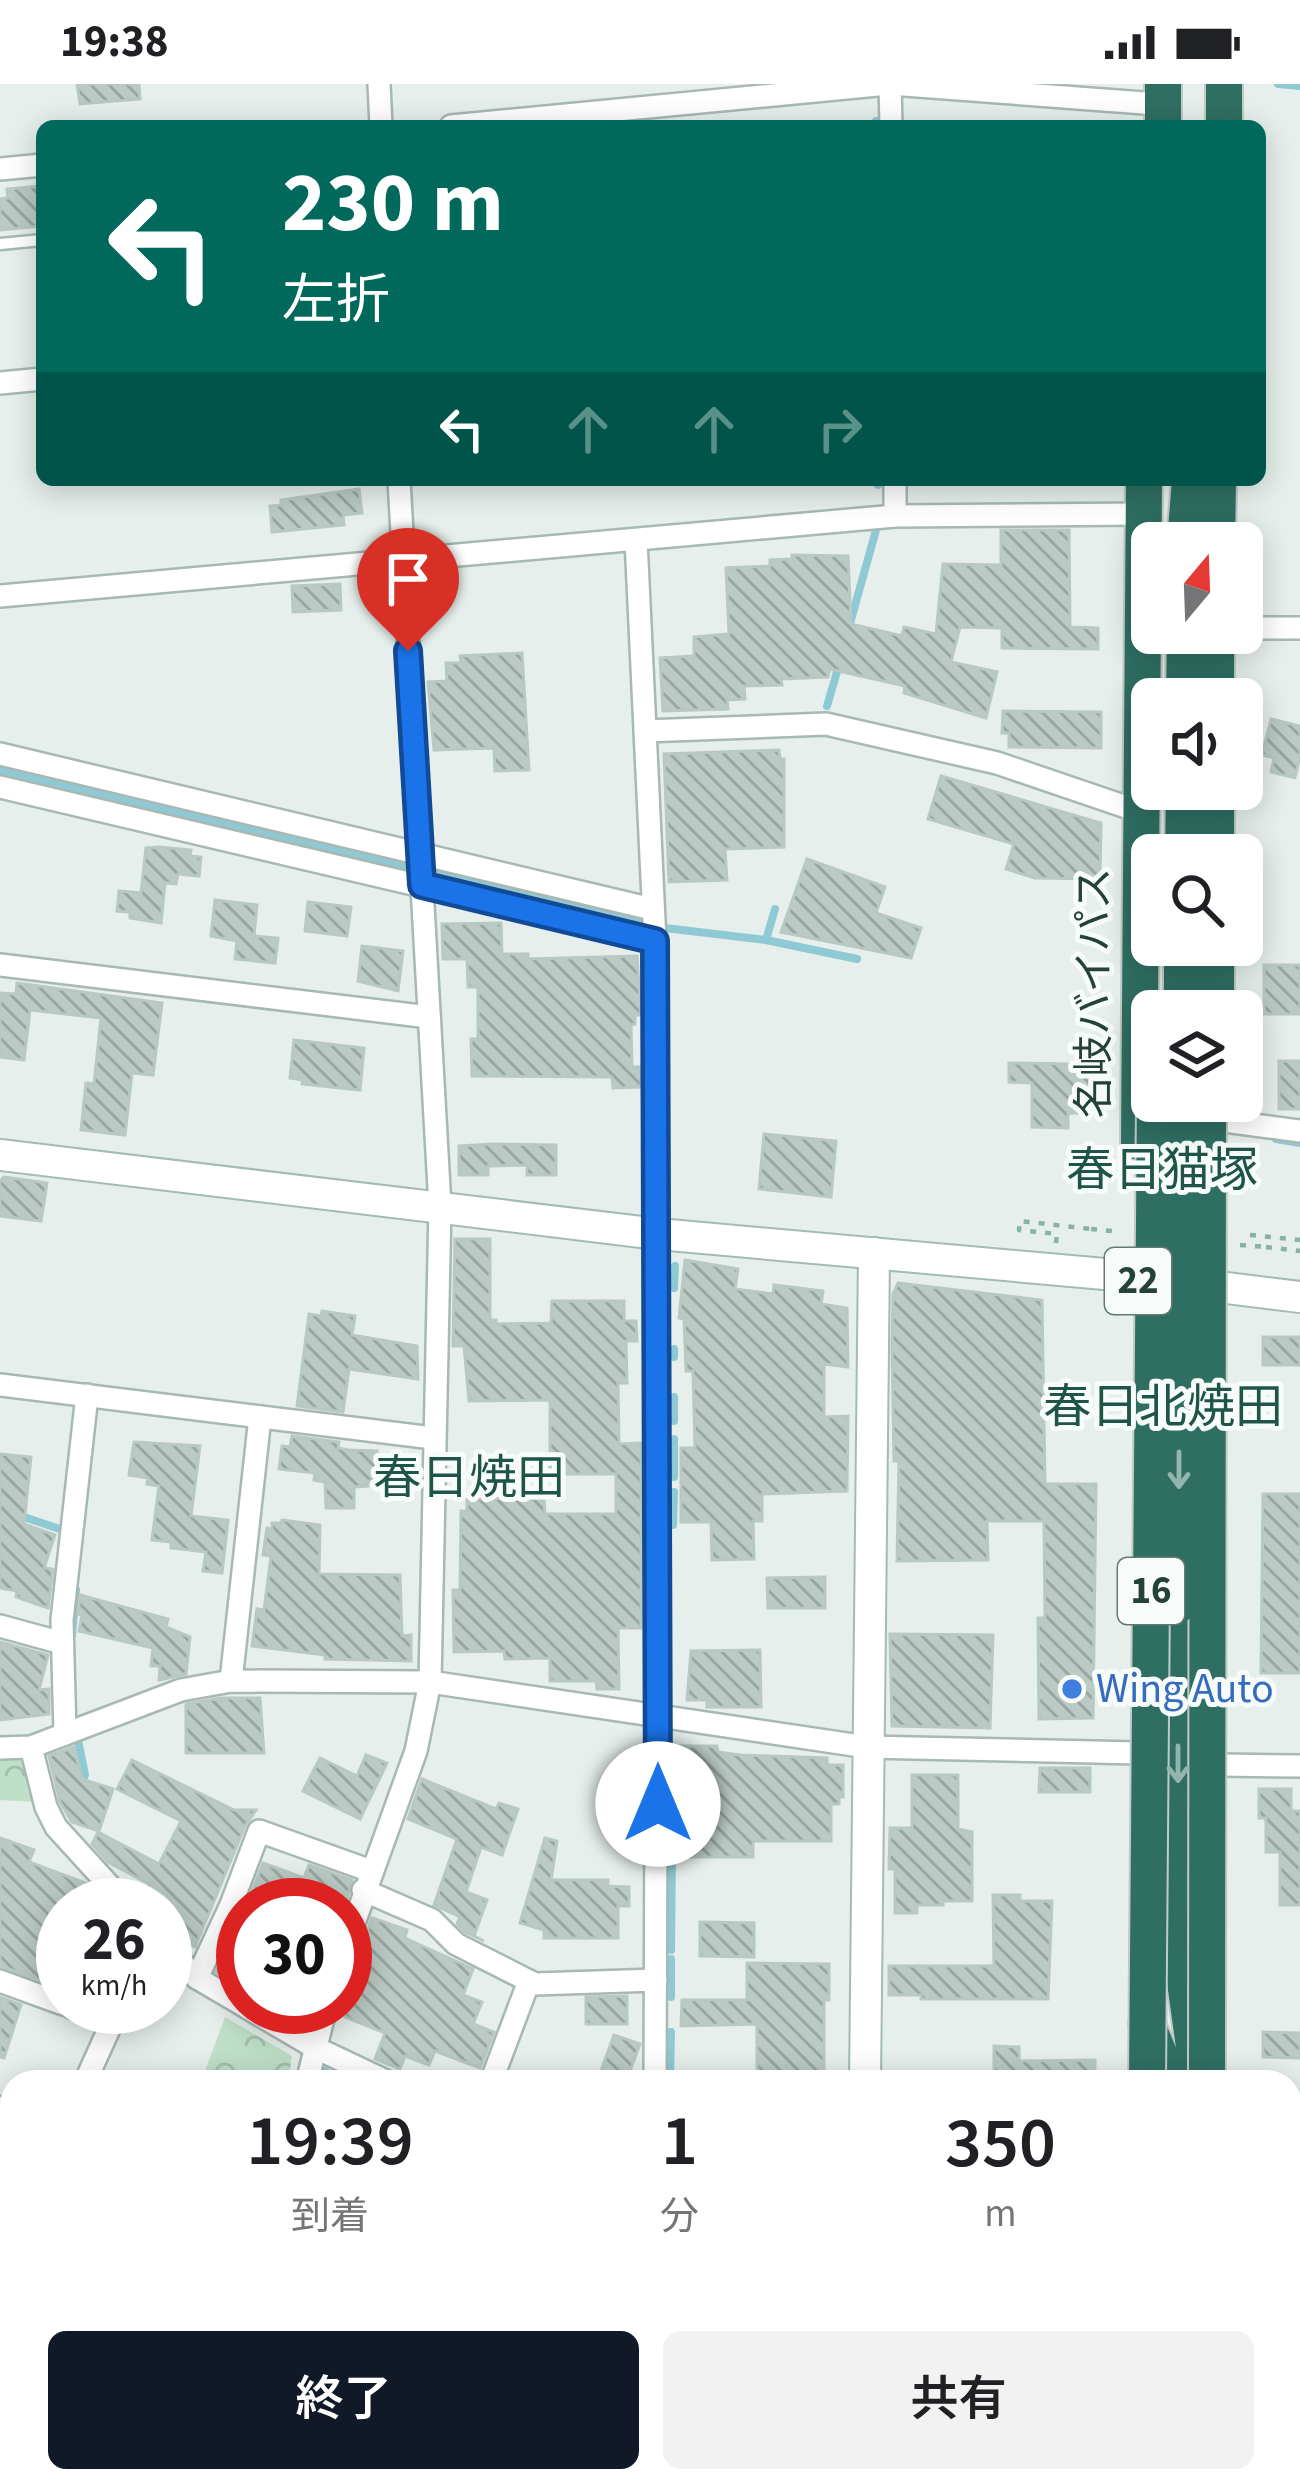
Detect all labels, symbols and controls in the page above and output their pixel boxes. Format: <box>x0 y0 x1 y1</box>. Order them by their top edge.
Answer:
text: 19:38 <box>60 10 169 74</box>
text: 230 m <box>282 144 504 264</box>
icon: left <box>84 168 240 324</box>
text: 左折 <box>282 263 390 340</box>
icon: left <box>429 396 495 462</box>
icon: ahead <box>555 396 621 462</box>
icon: ahead <box>681 396 747 462</box>
icon: right <box>807 396 873 462</box>
north arrow <box>1131 522 1263 654</box>
map controls <box>1131 522 1263 1122</box>
pin <box>357 528 459 651</box>
icon: arrive <box>375 546 441 612</box>
button: sound <box>1131 678 1263 810</box>
button: search <box>1131 834 1263 966</box>
street label: 名岐バイパス <box>1065 867 1125 1119</box>
button: layers <box>1131 990 1263 1122</box>
district label: 春日猫塚 <box>1066 1137 1258 1205</box>
road number: 22 <box>1105 1248 1171 1314</box>
district label: 春日北焼田 <box>1043 1374 1283 1442</box>
district label: 春日焼田 <box>373 1445 565 1513</box>
one-way arrow <box>1168 1450 1190 1489</box>
road number: 16 <box>1118 1558 1184 1624</box>
place label: Wing Auto <box>1096 1659 1274 1719</box>
marker: Wing Auto <box>1059 1676 1085 1702</box>
position arrow <box>595 1741 721 1867</box>
one-way arrow <box>1167 1744 1189 1783</box>
speed limit sign: 30 <box>216 1878 372 2034</box>
text: 26 <box>82 1898 146 1983</box>
text: km/h <box>81 1964 147 2007</box>
text: 19:39 <box>246 2090 414 2193</box>
text: 1 <box>661 2090 698 2193</box>
text: 350 <box>945 2092 1056 2195</box>
text: m <box>984 2186 1017 2242</box>
text: 到着 <box>291 2189 369 2245</box>
text: 分 <box>660 2189 699 2245</box>
button: 終了 <box>48 2331 639 2469</box>
button: 共有 <box>663 2331 1254 2469</box>

